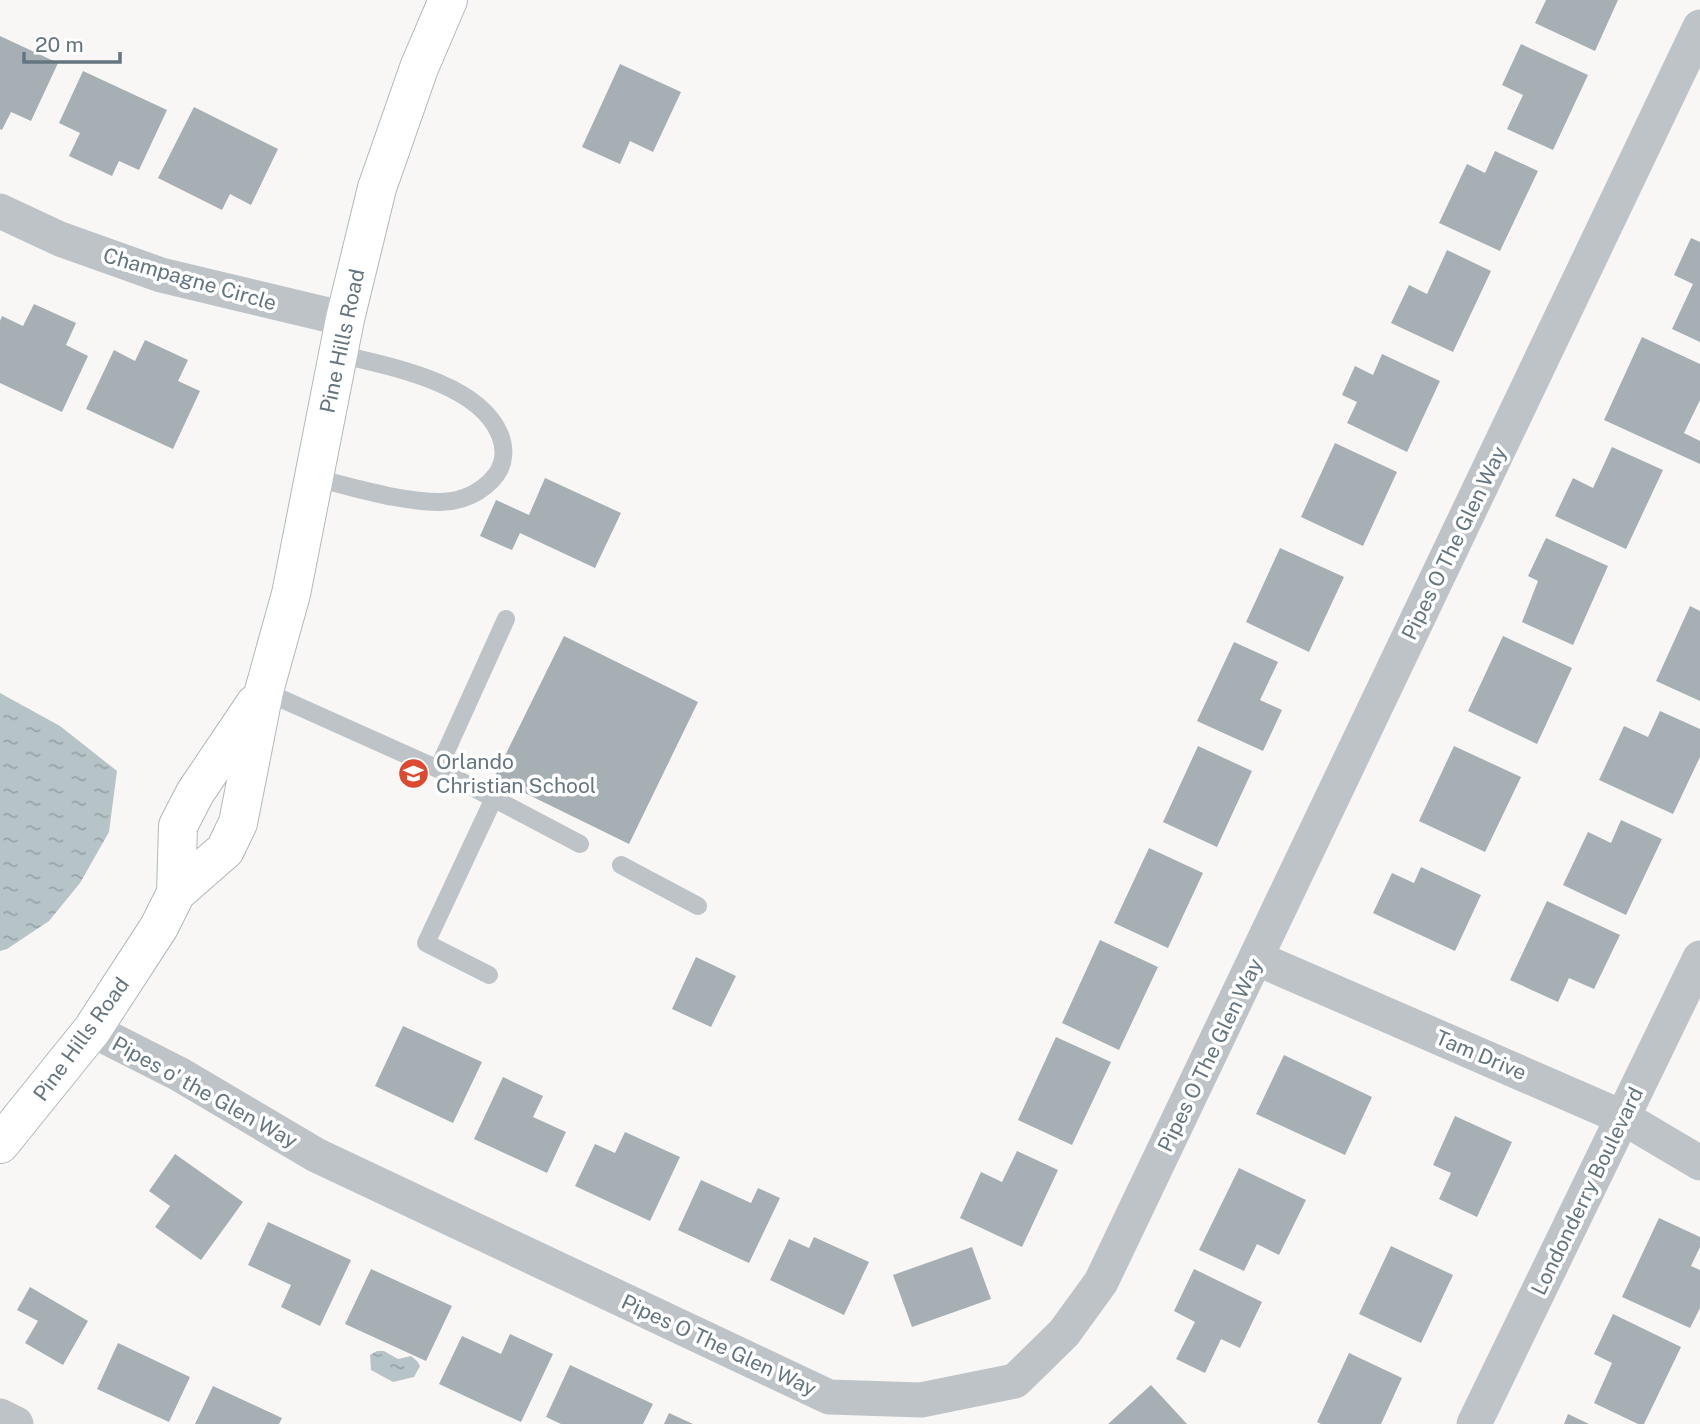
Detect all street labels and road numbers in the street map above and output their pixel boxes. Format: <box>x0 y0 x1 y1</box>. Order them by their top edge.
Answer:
street label: Champagne Circle <box>100 242 280 316</box>
street label: Pine Hills Road <box>315 267 369 415</box>
street label: Pipes O The Glen Way <box>1396 442 1512 644</box>
street label: Pipes O The Glen Way <box>1152 954 1268 1156</box>
street label: Pine Hills Road <box>28 972 134 1106</box>
street label: Tam Drive <box>1432 1025 1530 1085</box>
street label: Pipes o' the Glen Way <box>108 1031 302 1153</box>
street label: Londonderry Boulevard <box>1526 1083 1648 1299</box>
street label: Pipes O The Glen Way <box>618 1289 820 1401</box>

